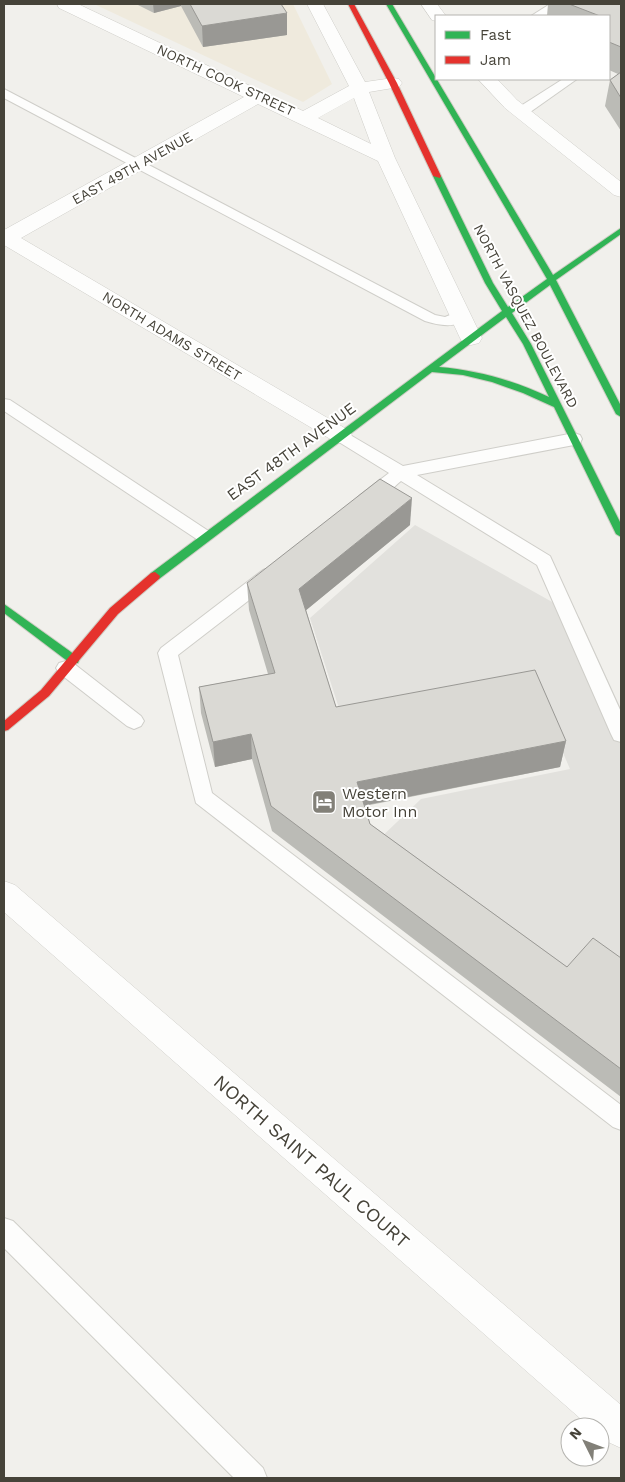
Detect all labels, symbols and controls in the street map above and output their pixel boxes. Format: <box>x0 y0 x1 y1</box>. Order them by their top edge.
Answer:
legend <box>435 15 610 80</box>
text: Fast <box>480 26 512 44</box>
street label: NORTH COOK STREET <box>155 41 298 119</box>
text: Jam <box>480 51 511 69</box>
street label: EAST 49TH AVENUE <box>69 128 195 208</box>
street label: NORTH VASQUEZ BOULEVARD <box>471 221 581 411</box>
street label: NORTH ADAMS STREET <box>100 288 245 384</box>
street label: EAST 48TH AVENUE <box>223 398 359 504</box>
place label: Western Motor Inn <box>342 784 417 821</box>
hotel icon: Western Motor Inn <box>311 789 337 815</box>
street label: NORTH SAINT PAUL COURT <box>209 1070 414 1253</box>
north arrow <box>560 1417 610 1467</box>
text: N <box>566 1424 585 1443</box>

